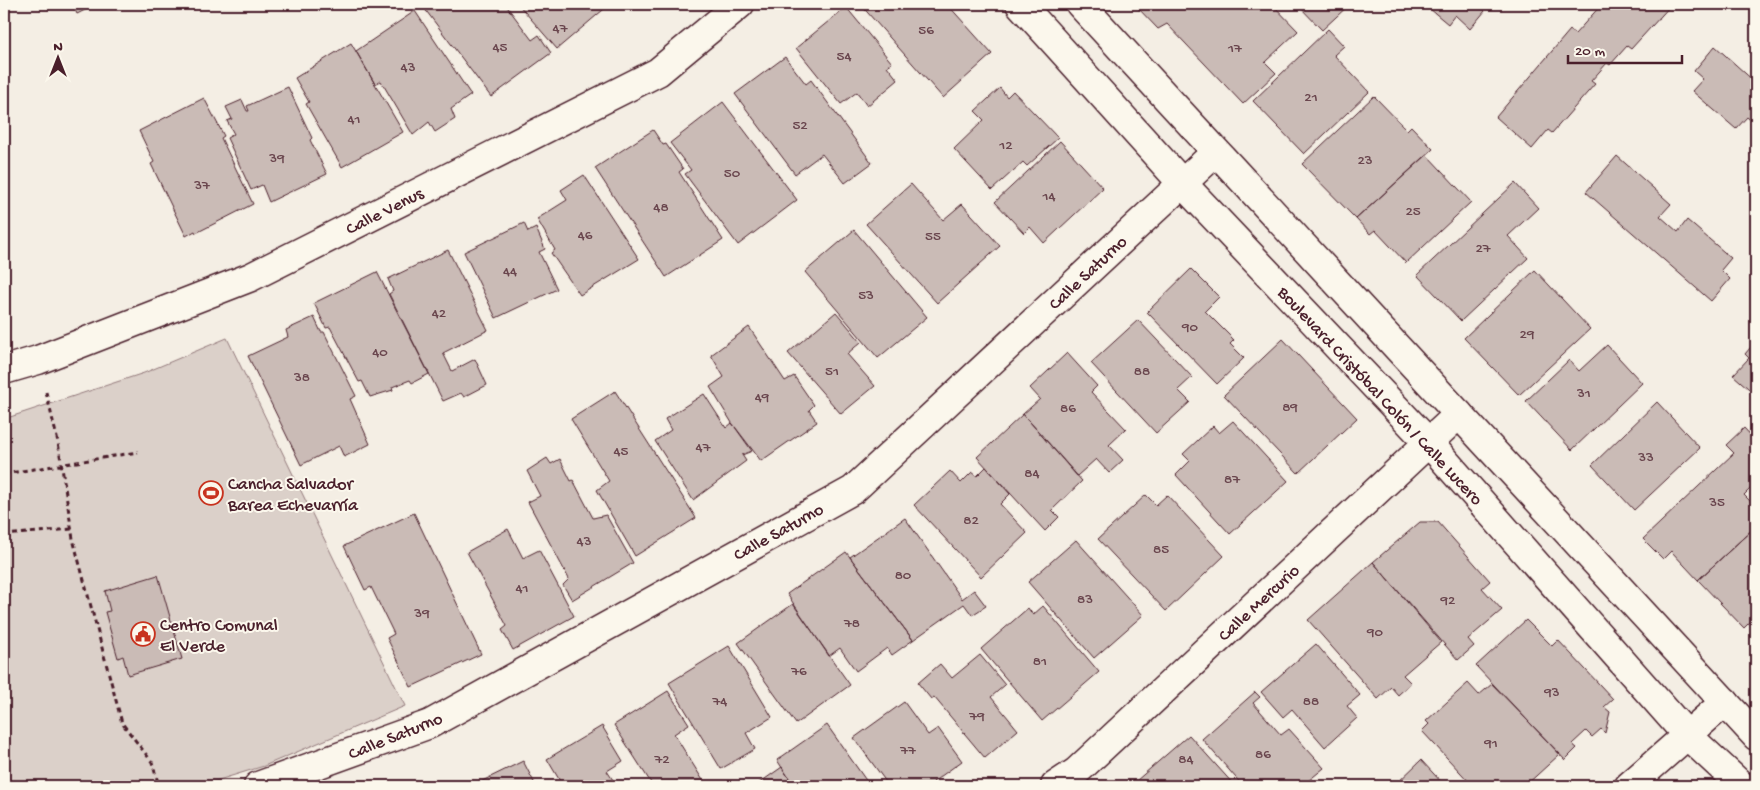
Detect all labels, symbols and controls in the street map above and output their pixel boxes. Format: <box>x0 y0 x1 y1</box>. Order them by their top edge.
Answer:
house number: 47 <box>553 20 569 38</box>
house number: 56 <box>918 22 934 40</box>
north arrow <box>32 32 82 82</box>
scale bar <box>1568 32 1681 64</box>
text: N <box>53 39 63 56</box>
house number: 45 <box>493 39 508 57</box>
house number: 17 <box>1227 40 1243 58</box>
text: 20 m <box>1575 43 1605 61</box>
house number: 54 <box>837 48 852 66</box>
house number: 43 <box>401 59 416 77</box>
house number: 21 <box>1304 89 1318 107</box>
house number: 41 <box>347 111 361 129</box>
house number: 52 <box>792 117 808 135</box>
house number: 12 <box>998 137 1013 155</box>
house number: 39 <box>268 150 285 168</box>
house number: 23 <box>1357 152 1373 170</box>
house number: 50 <box>724 165 741 183</box>
house number: 37 <box>193 177 211 195</box>
street label: Calle Venus <box>343 183 429 241</box>
house number: 14 <box>1041 188 1056 206</box>
house number: 48 <box>653 199 669 217</box>
house number: 25 <box>1405 203 1421 221</box>
house number: 46 <box>578 227 593 245</box>
house number: 55 <box>925 228 941 246</box>
street label: Calle Saturno <box>1045 232 1132 315</box>
house number: 27 <box>1475 240 1492 258</box>
house number: 44 <box>503 263 517 281</box>
street label: Boulevard Cristóbal Colón / Calle Lucero <box>1271 282 1486 511</box>
house number: 53 <box>858 287 874 305</box>
house number: 42 <box>432 305 446 323</box>
house number: 90 <box>1181 319 1198 337</box>
house number: 29 <box>1520 326 1535 344</box>
house number: 40 <box>372 344 388 362</box>
house number: 51 <box>825 363 839 381</box>
house number: 88 <box>1134 363 1150 381</box>
house number: 38 <box>293 369 310 387</box>
house number: 31 <box>1576 385 1591 403</box>
house number: 49 <box>755 389 770 407</box>
house number: 89 <box>1282 399 1298 417</box>
house number: 86 <box>1060 400 1076 418</box>
house number: 47 <box>696 439 712 457</box>
house number: 45 <box>614 443 629 461</box>
house number: 33 <box>1637 449 1654 467</box>
house number: 84 <box>1024 465 1040 483</box>
house number: 87 <box>1224 471 1241 489</box>
place label: Cancha Salvador Barea Echevarría <box>227 475 359 517</box>
sports icon: Cancha Salvador Barea Echevarría <box>198 480 224 506</box>
house number: 35 <box>1708 494 1725 512</box>
street label: Calle Saturno <box>731 500 828 567</box>
house number: 82 <box>963 512 979 530</box>
house number: 43 <box>577 533 592 551</box>
house number: 85 <box>1153 541 1169 559</box>
street label: Calle Mercurio <box>1215 561 1305 647</box>
house number: 80 <box>895 567 912 585</box>
house number: 41 <box>515 580 529 598</box>
house number: 83 <box>1077 591 1093 609</box>
house number: 92 <box>1440 592 1455 610</box>
house number: 39 <box>413 605 430 623</box>
house number: 78 <box>843 615 860 633</box>
place label: Centro Comunal El Verde <box>160 616 278 658</box>
public building icon: Centro Comunal El Verde <box>130 621 156 647</box>
house number: 90 <box>1366 624 1383 642</box>
house number: 81 <box>1033 653 1047 671</box>
house number: 76 <box>790 663 807 681</box>
house number: 93 <box>1543 684 1560 702</box>
house number: 74 <box>712 693 727 711</box>
house number: 88 <box>1303 693 1319 711</box>
house number: 79 <box>968 708 985 726</box>
street label: Calle Saturno <box>346 709 446 766</box>
house number: 91 <box>1483 735 1498 753</box>
house number: 77 <box>899 742 917 760</box>
house number: 86 <box>1255 746 1271 764</box>
house number: 72 <box>653 751 670 769</box>
house number: 84 <box>1178 751 1194 769</box>

